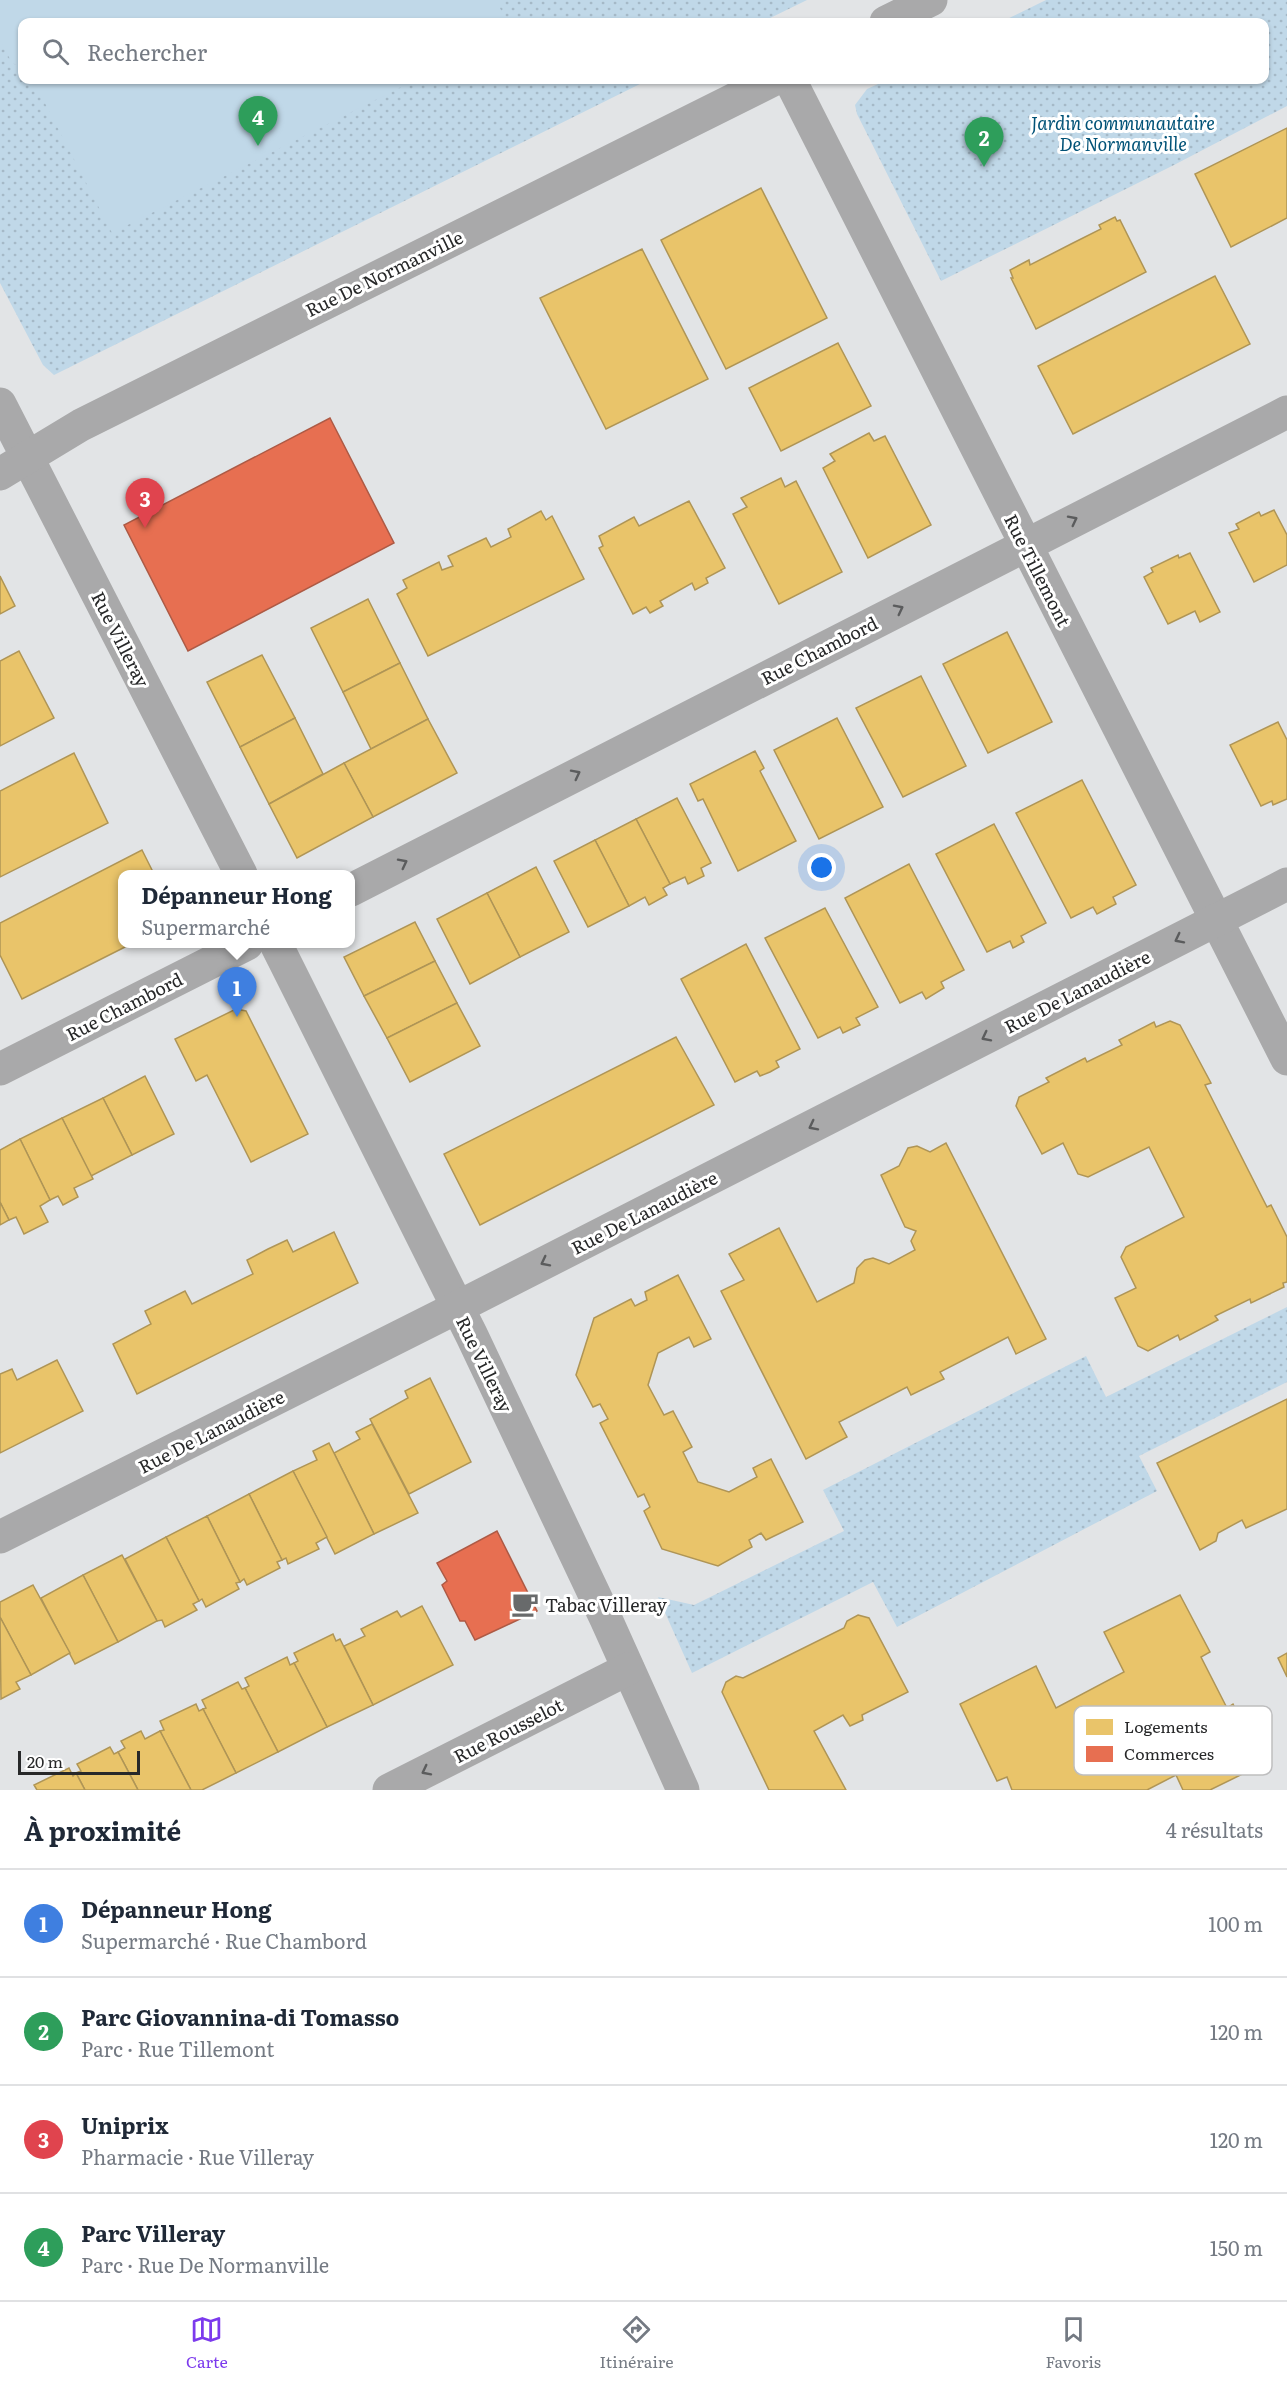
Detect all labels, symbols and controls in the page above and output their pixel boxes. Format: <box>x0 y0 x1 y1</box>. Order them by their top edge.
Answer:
search box <box>18 18 1269 84</box>
icon: search <box>39 35 72 68</box>
text: Rechercher <box>87 35 207 68</box>
pin: 4 <box>238 96 278 146</box>
park label: Jardin communautaire De Normanville <box>1031 109 1215 157</box>
pin: 2 <box>964 118 1004 167</box>
street label: Rue De Normanville <box>301 223 467 323</box>
pin: 3 <box>126 478 164 528</box>
street label: Rue Tillemont <box>998 509 1078 632</box>
one-way arrow <box>1067 516 1078 528</box>
street label: Rue Villeray <box>85 586 157 692</box>
one-way arrow <box>893 605 904 616</box>
street label: Rue Chambord <box>756 609 882 691</box>
one-way arrow <box>570 770 581 781</box>
your location <box>807 853 836 882</box>
one-way arrow <box>397 859 408 871</box>
popup <box>118 870 355 948</box>
text: Dépanneur Hong <box>141 878 332 911</box>
text: Supermarché <box>141 911 270 941</box>
one-way arrow <box>1174 932 1185 944</box>
street label: Rue De Lanaudière <box>999 942 1155 1040</box>
street label: Rue Chambord <box>61 965 187 1047</box>
pin: 1 <box>218 968 256 1017</box>
one-way arrow <box>982 1030 993 1042</box>
one-way arrow <box>808 1119 819 1130</box>
street label: Rue De Lanaudière <box>566 1163 722 1261</box>
one-way arrow <box>541 1255 552 1266</box>
street label: Rue Villeray <box>450 1311 520 1417</box>
street label: Rue De Lanaudière <box>133 1382 289 1480</box>
cafe icon: Tabac Villeray <box>510 1589 540 1619</box>
place label: Tabac Villeray <box>545 1591 668 1618</box>
street label: Rue Rousselot <box>449 1690 568 1769</box>
legend <box>1074 1706 1272 1775</box>
text: Logements <box>1124 1714 1207 1738</box>
text: Commerces <box>1124 1741 1214 1765</box>
scale bar <box>18 1748 140 1776</box>
text: 20 m <box>27 1749 63 1773</box>
one-way arrow <box>421 1764 432 1776</box>
text: À proximité <box>24 1810 181 1849</box>
text: 4 résultats <box>1166 1814 1263 1844</box>
text: Dépanneur Hong <box>81 1892 272 1925</box>
text: 1 <box>39 1908 48 1938</box>
text: 100 m <box>1208 1908 1263 1938</box>
text: Supermarché · Rue Chambord <box>81 1925 367 1955</box>
text: Parc Giovannina-di Tomasso <box>81 2000 399 2033</box>
text: 2 <box>38 2016 49 2046</box>
text: 120 m <box>1210 2016 1263 2046</box>
text: Parc · Rue Tillemont <box>81 2033 274 2063</box>
text: Uniprix <box>81 2108 169 2141</box>
text: 3 <box>38 2124 49 2154</box>
text: 120 m <box>1210 2124 1263 2154</box>
text: Pharmacie · Rue Villeray <box>81 2141 314 2171</box>
text: Parc Villeray <box>81 2216 225 2249</box>
text: 4 <box>37 2232 50 2262</box>
text: 150 m <box>1210 2232 1263 2262</box>
text: Parc · Rue De Normanville <box>81 2249 329 2279</box>
tab: Carte <box>186 2313 228 2373</box>
tab: Itinéraire <box>600 2313 674 2373</box>
tab: Favoris <box>1045 2313 1101 2373</box>

